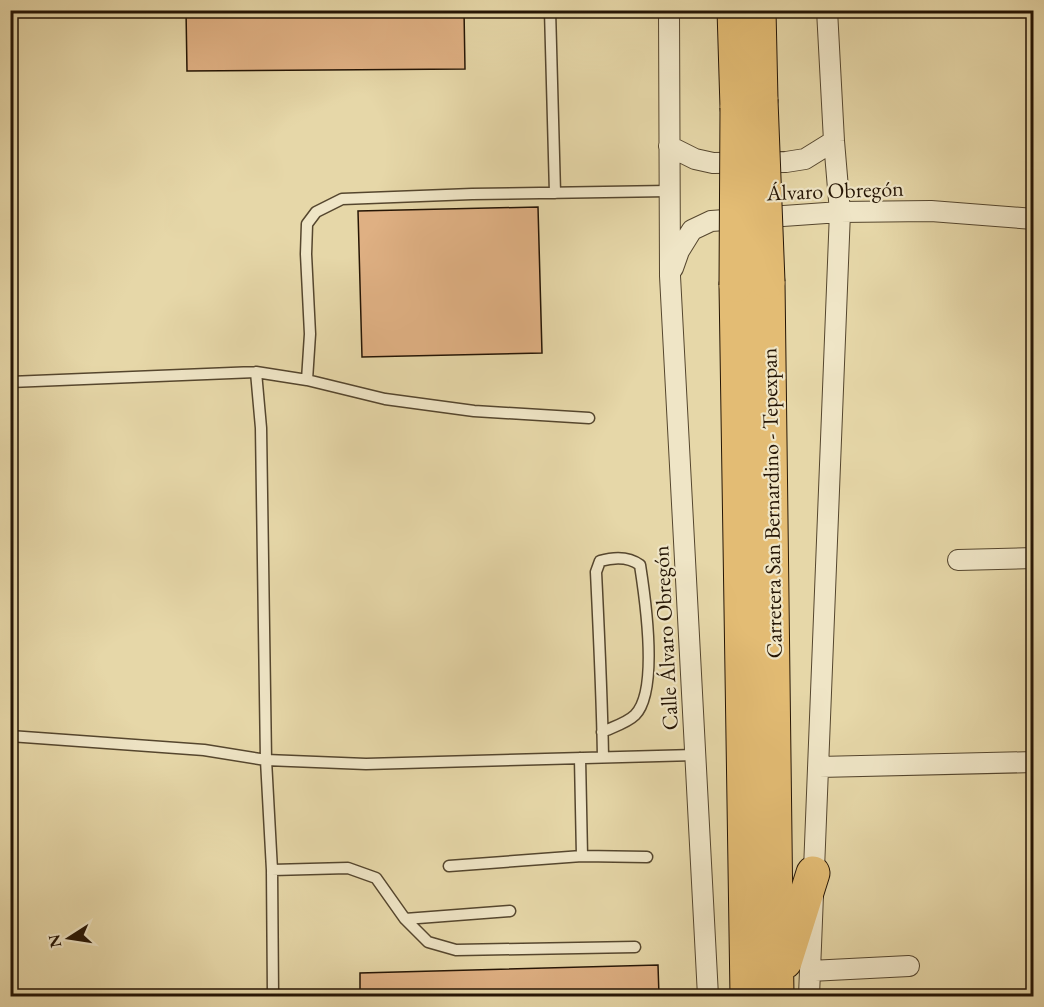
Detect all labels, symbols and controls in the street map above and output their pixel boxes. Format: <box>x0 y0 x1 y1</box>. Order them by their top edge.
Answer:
street label: Álvaro Obregón <box>765 174 905 207</box>
street label: Carretera San Bernardino - Tepexpan <box>754 347 789 659</box>
street label: Calle Álvaro Obregón <box>646 544 685 731</box>
north arrow <box>39 908 99 968</box>
text: N <box>43 932 66 950</box>

